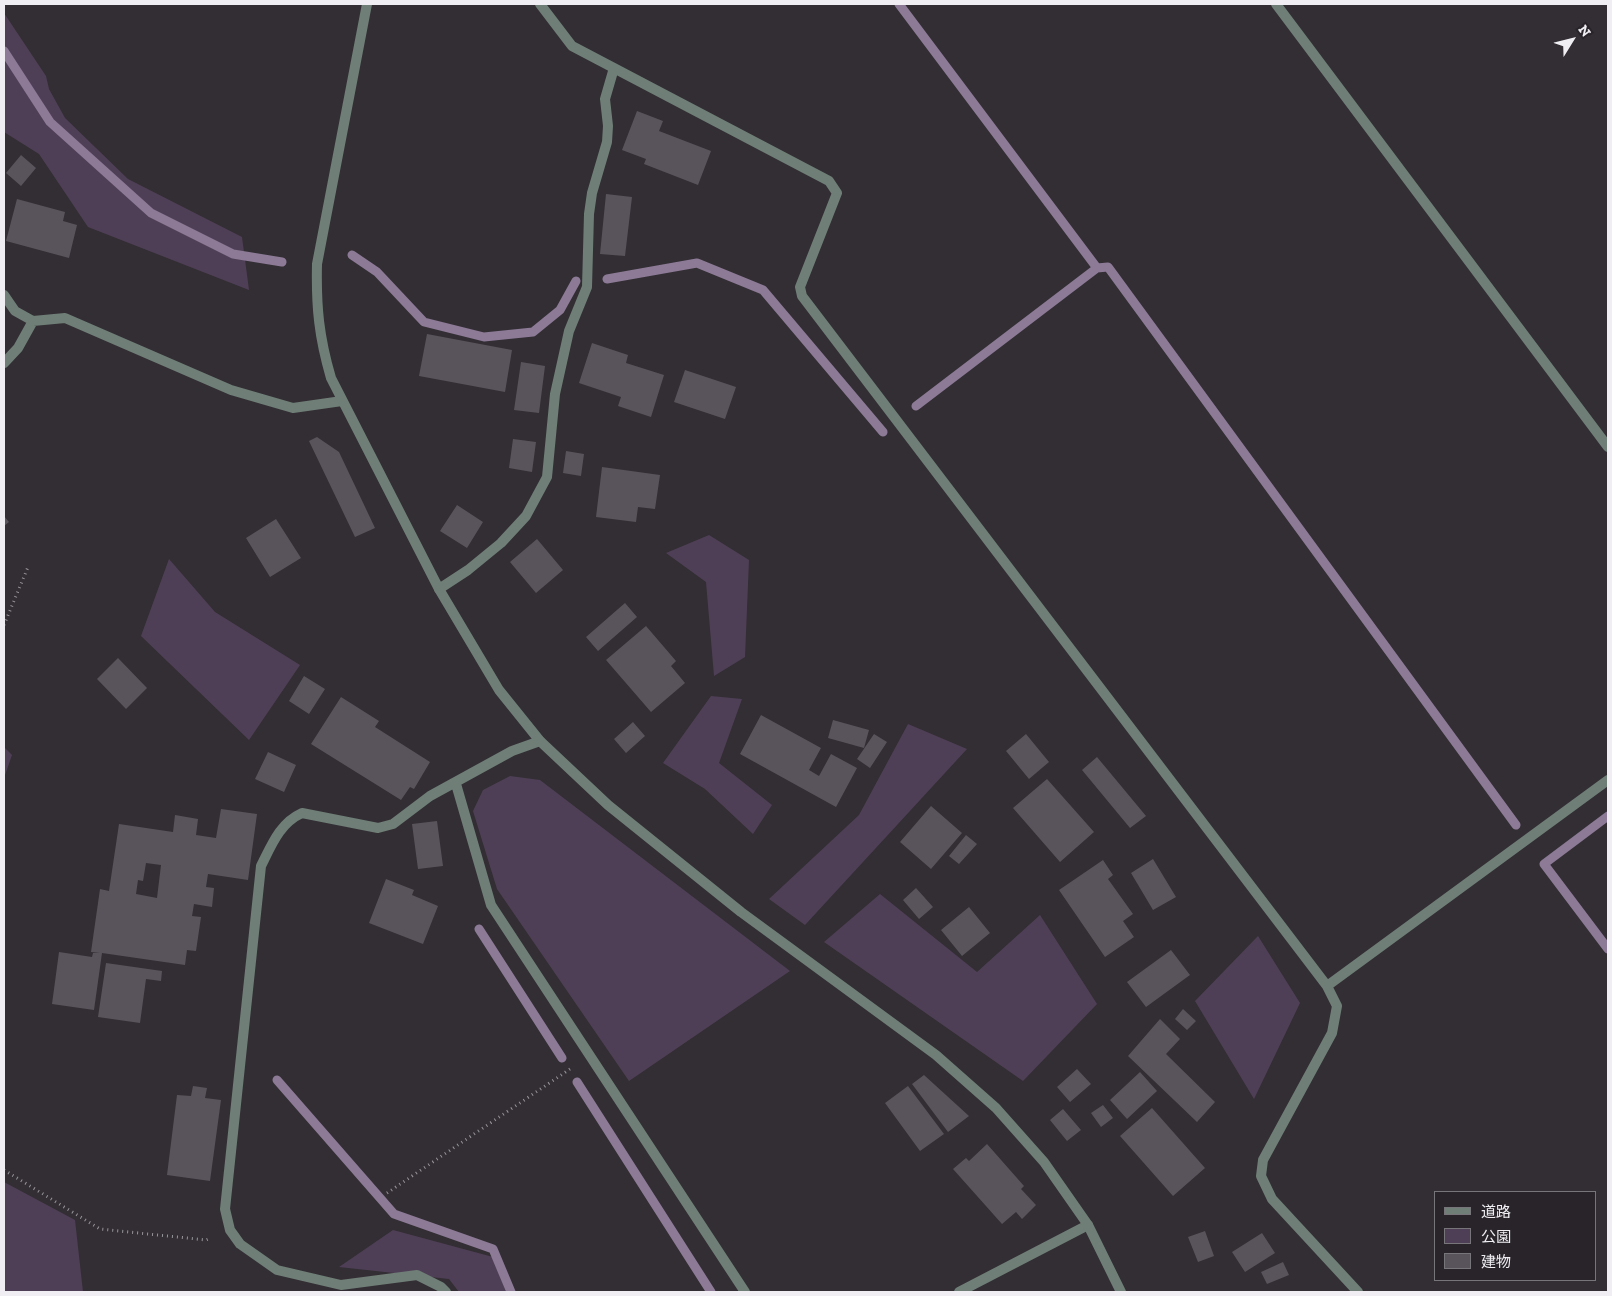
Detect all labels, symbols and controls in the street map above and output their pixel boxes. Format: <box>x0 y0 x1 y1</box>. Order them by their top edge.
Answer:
north arrow <box>1547 15 1597 65</box>
text: N <box>1575 22 1595 40</box>
legend <box>1434 1191 1597 1281</box>
text: 道路 <box>1481 1203 1511 1221</box>
text: 公園 <box>1481 1228 1511 1246</box>
text: 建物 <box>1481 1253 1511 1271</box>

